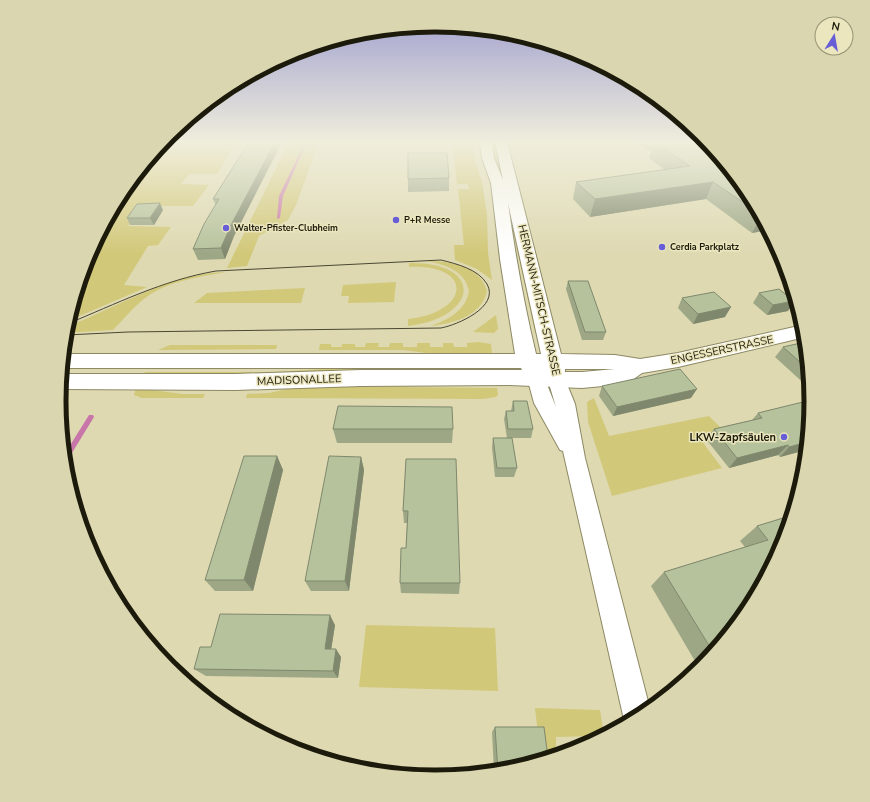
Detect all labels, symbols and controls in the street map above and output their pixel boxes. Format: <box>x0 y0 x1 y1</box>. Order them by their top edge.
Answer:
north arrow <box>814 16 854 56</box>
text: N <box>830 19 841 35</box>
place label: P+R Messe <box>404 214 450 226</box>
marker: P+R Messe <box>391 215 401 225</box>
place label: Walter-Pfister-Clubheim <box>234 222 338 234</box>
marker: Walter-Pfister-Clubheim <box>221 223 231 233</box>
street label: HERMANN-MITSCH-STRASSE <box>514 223 564 377</box>
place label: Cerdia Parkplatz <box>670 241 740 253</box>
marker: Cerdia Parkplatz <box>657 242 667 252</box>
street label: ENGESSERSTRASSE <box>669 332 775 368</box>
street label: MADISONALLEE <box>256 371 342 389</box>
place label: LKW-Zapfsäulen <box>690 430 776 445</box>
marker: LKW-Zapfsäulen <box>779 432 789 442</box>

